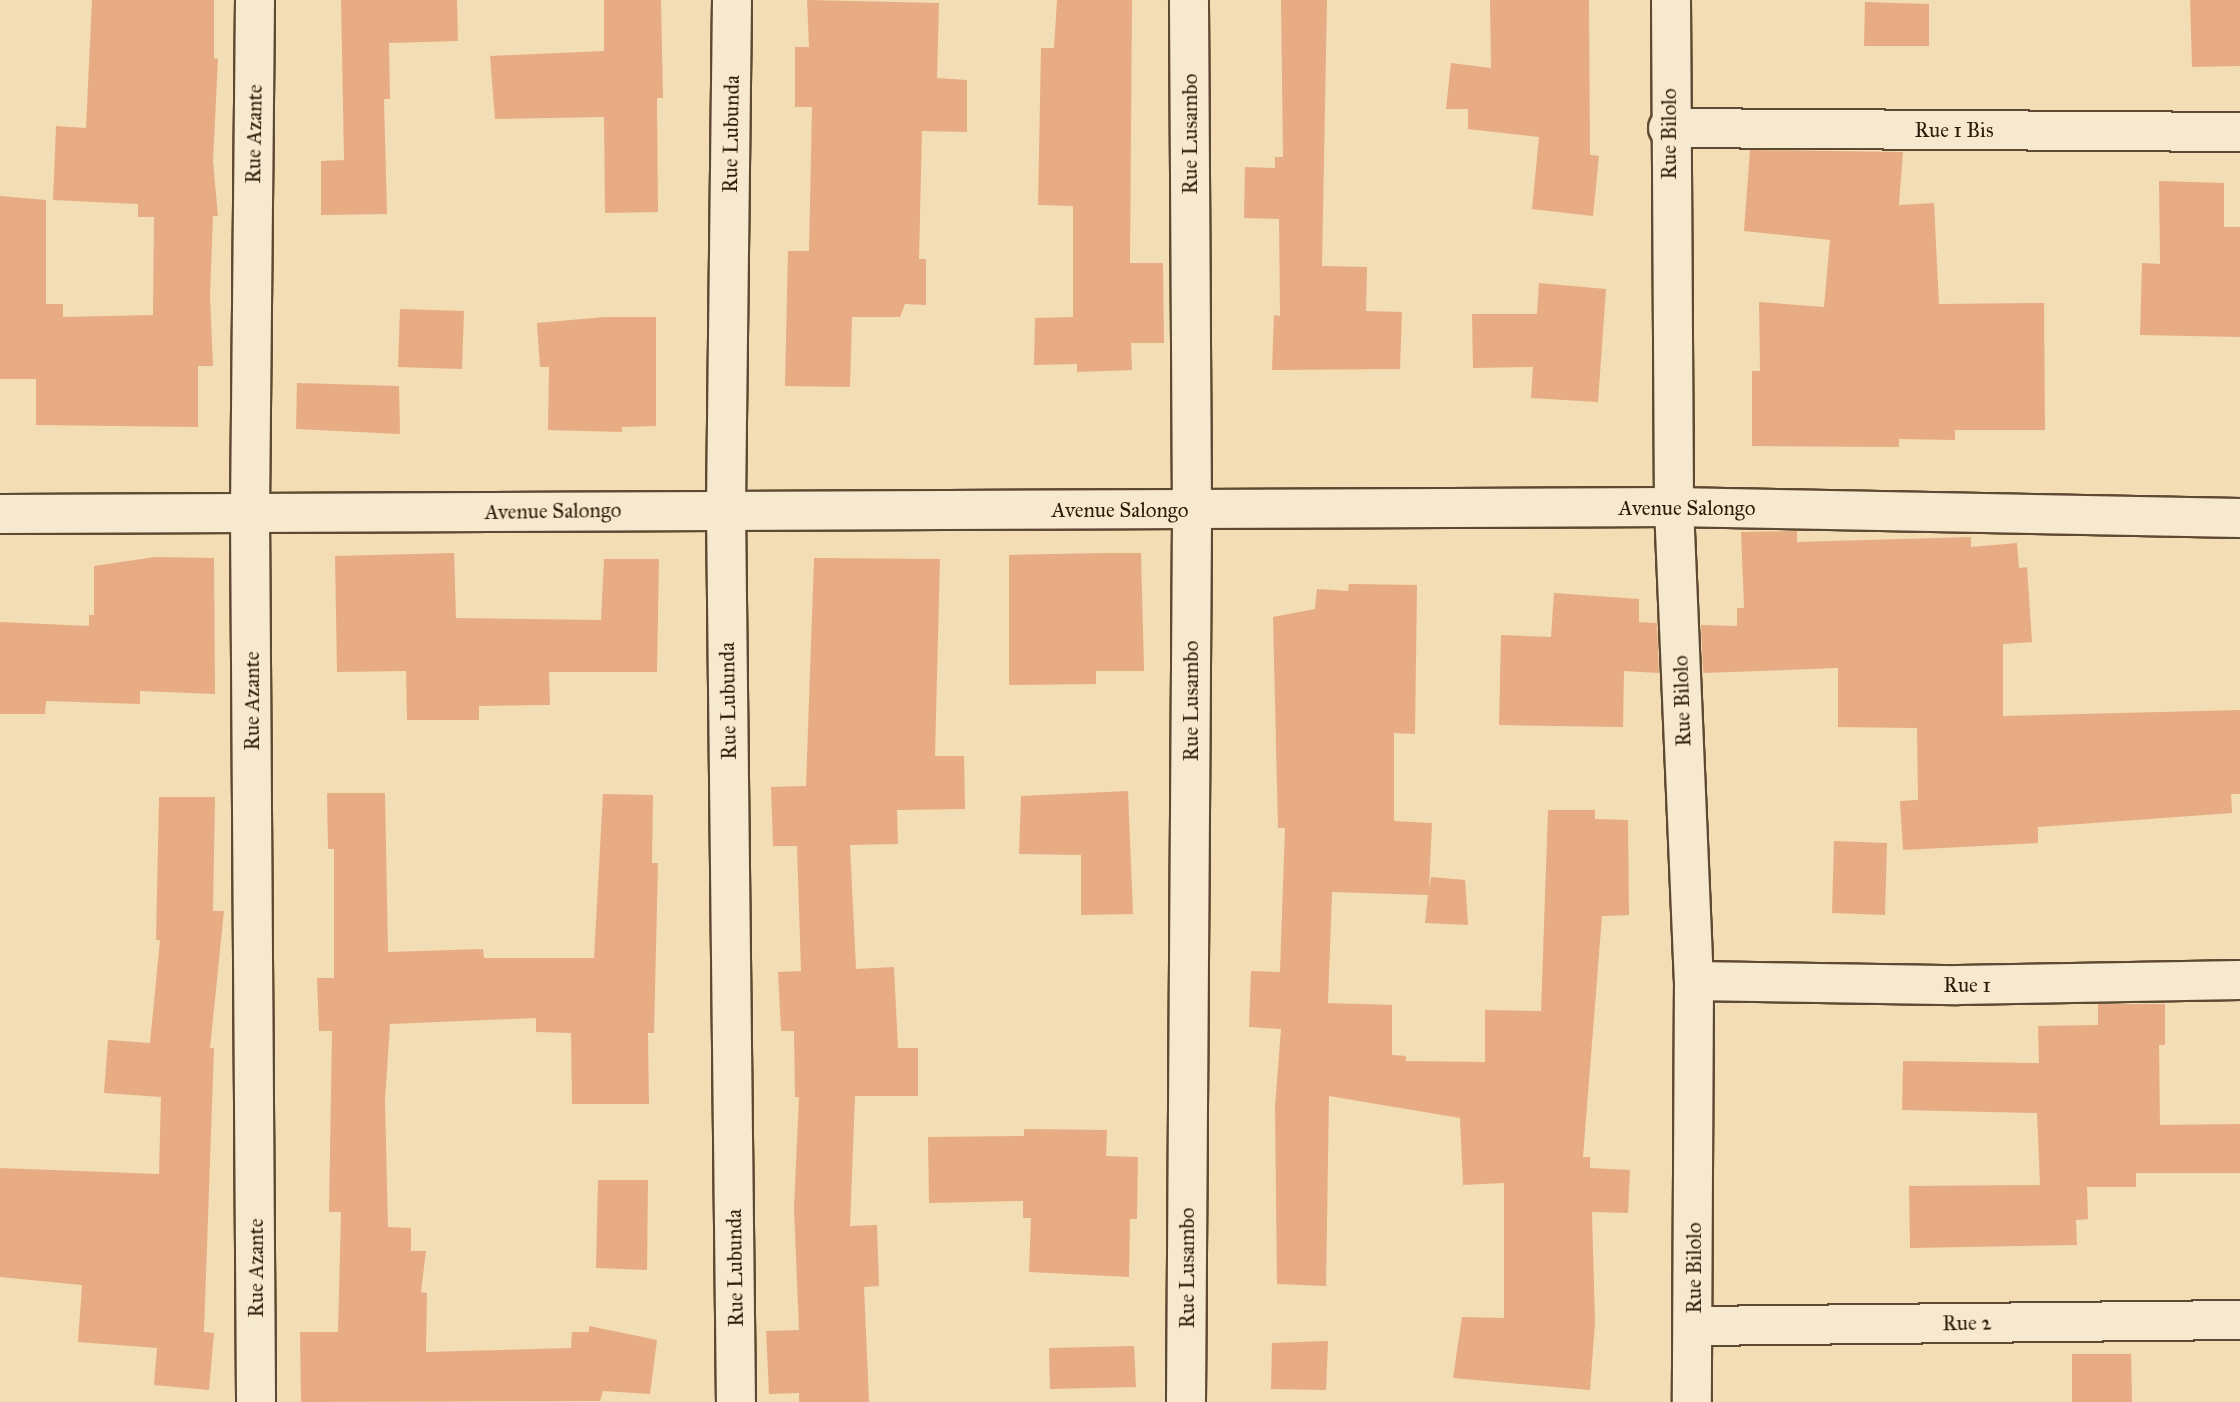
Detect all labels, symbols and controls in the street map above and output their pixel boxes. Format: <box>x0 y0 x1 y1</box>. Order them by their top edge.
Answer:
street label: Rue Lusambo <box>1177 74 1203 194</box>
street label: Rue Lubunda <box>717 75 745 193</box>
street label: Rue Azante <box>241 84 267 184</box>
street label: Rue Bilolo <box>1656 88 1682 180</box>
street label: Rue 1 Bis <box>1914 117 1994 143</box>
street label: Avenue Salongo <box>1619 495 1755 521</box>
street label: Avenue Salongo <box>484 497 622 525</box>
street label: Avenue Salongo <box>1052 497 1188 523</box>
street label: Rue Lusambo <box>1178 641 1204 761</box>
street label: Rue Lubunda <box>714 642 742 760</box>
street label: Rue Azante <box>239 651 265 751</box>
street label: Rue Bilolo <box>1668 655 1696 747</box>
street label: Rue 1 <box>1943 972 1991 998</box>
street label: Rue Lusambo <box>1174 1208 1200 1328</box>
street label: Rue Lubunda <box>721 1209 749 1327</box>
street label: Rue Azante <box>243 1218 269 1318</box>
street label: Rue Bilolo <box>1681 1222 1707 1314</box>
street label: Rue 2 <box>1942 1310 1992 1336</box>

